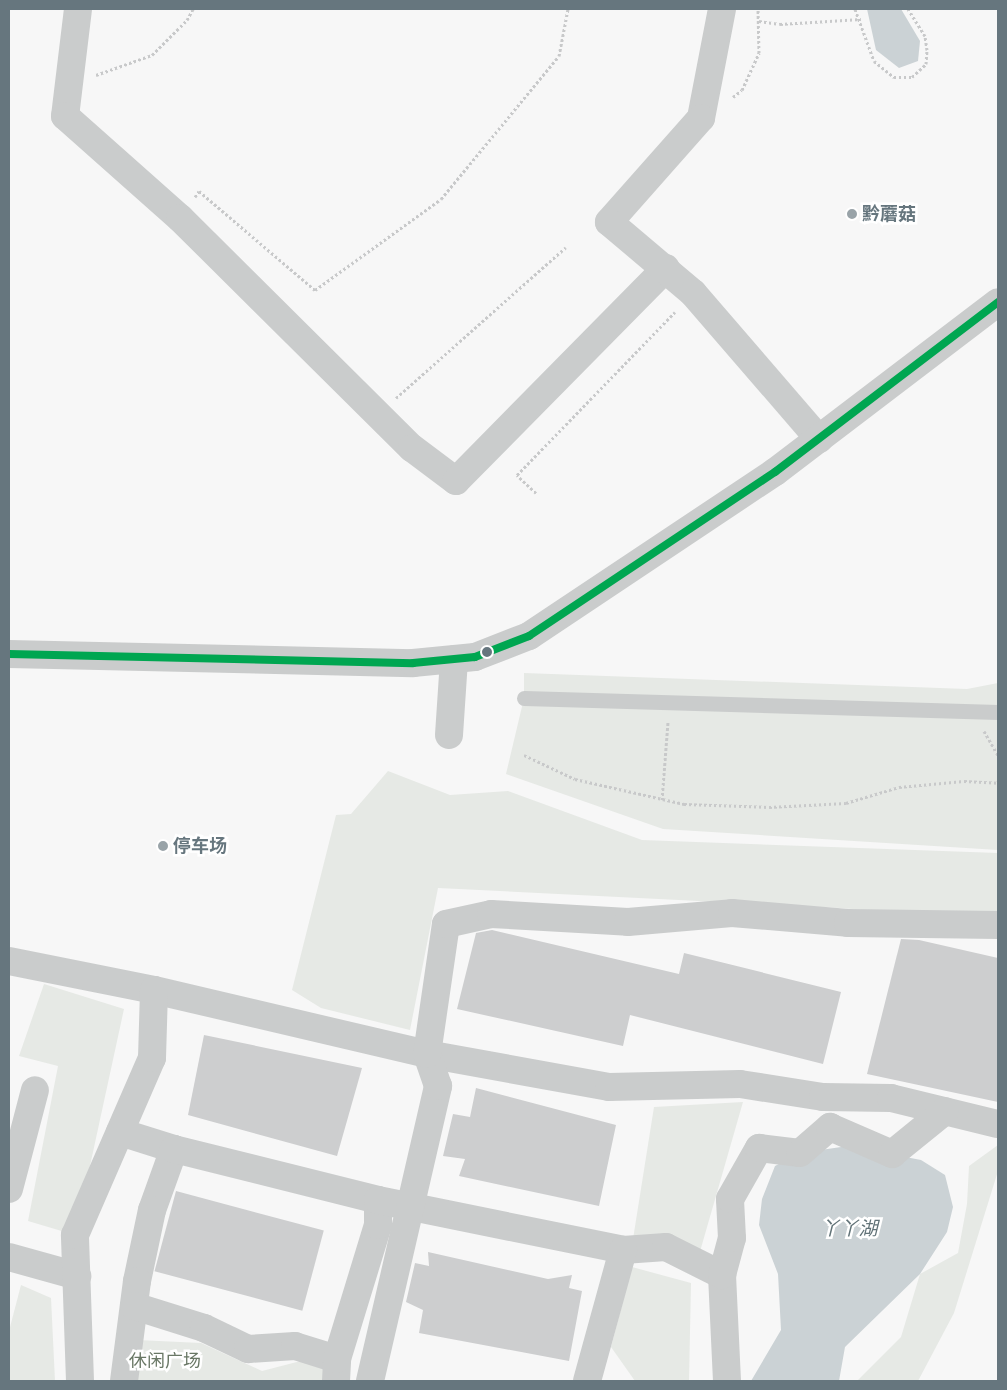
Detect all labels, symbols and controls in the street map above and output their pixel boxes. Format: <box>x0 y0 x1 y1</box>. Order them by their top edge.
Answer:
place label: 黔蘑菇 <box>862 203 916 225</box>
marker: 黔蘑菇 <box>846 208 858 220</box>
unlabelled marker <box>482 647 492 657</box>
place label: 停车场 <box>173 835 227 857</box>
marker: 停车场 <box>157 840 169 852</box>
water label: 丫丫湖 <box>821 1219 877 1241</box>
park label: 休闲广场 <box>129 1350 201 1372</box>

